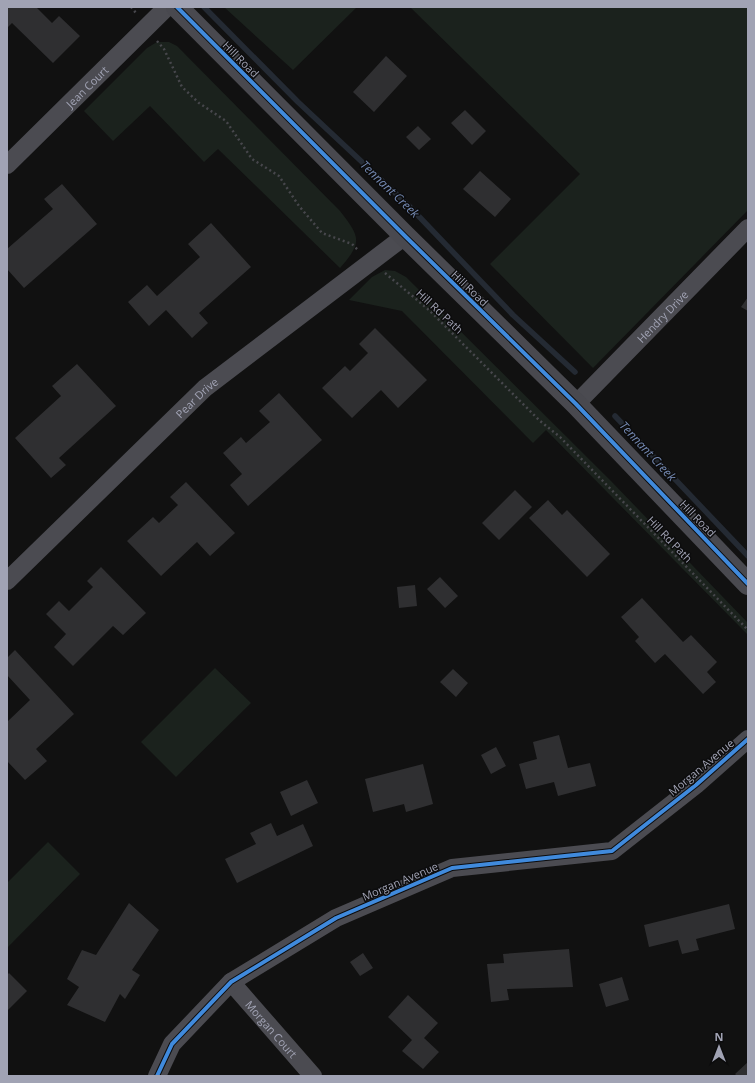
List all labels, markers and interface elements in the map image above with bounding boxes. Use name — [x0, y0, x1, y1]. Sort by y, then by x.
street label: Hill Road — [220, 38, 262, 80]
street label: Jean Court — [62, 62, 111, 111]
water label: Tennant Creek — [357, 156, 424, 222]
street label: Hill Road — [448, 267, 492, 309]
street label: Hill Rd Path — [413, 285, 467, 337]
street label: Hendry Drive — [633, 287, 691, 345]
street label: Pear Drive — [172, 373, 221, 421]
water label: Tennant Creek — [616, 417, 681, 485]
street label: Hill Road — [677, 496, 719, 540]
street label: Hill Rd Path — [644, 513, 696, 565]
street label: Morgan Avenue — [665, 735, 737, 799]
street label: Morgan Avenue — [360, 858, 440, 904]
street label: Morgan Court — [243, 997, 301, 1061]
north arrow — [699, 1027, 739, 1067]
text: N — [715, 1029, 723, 1044]

